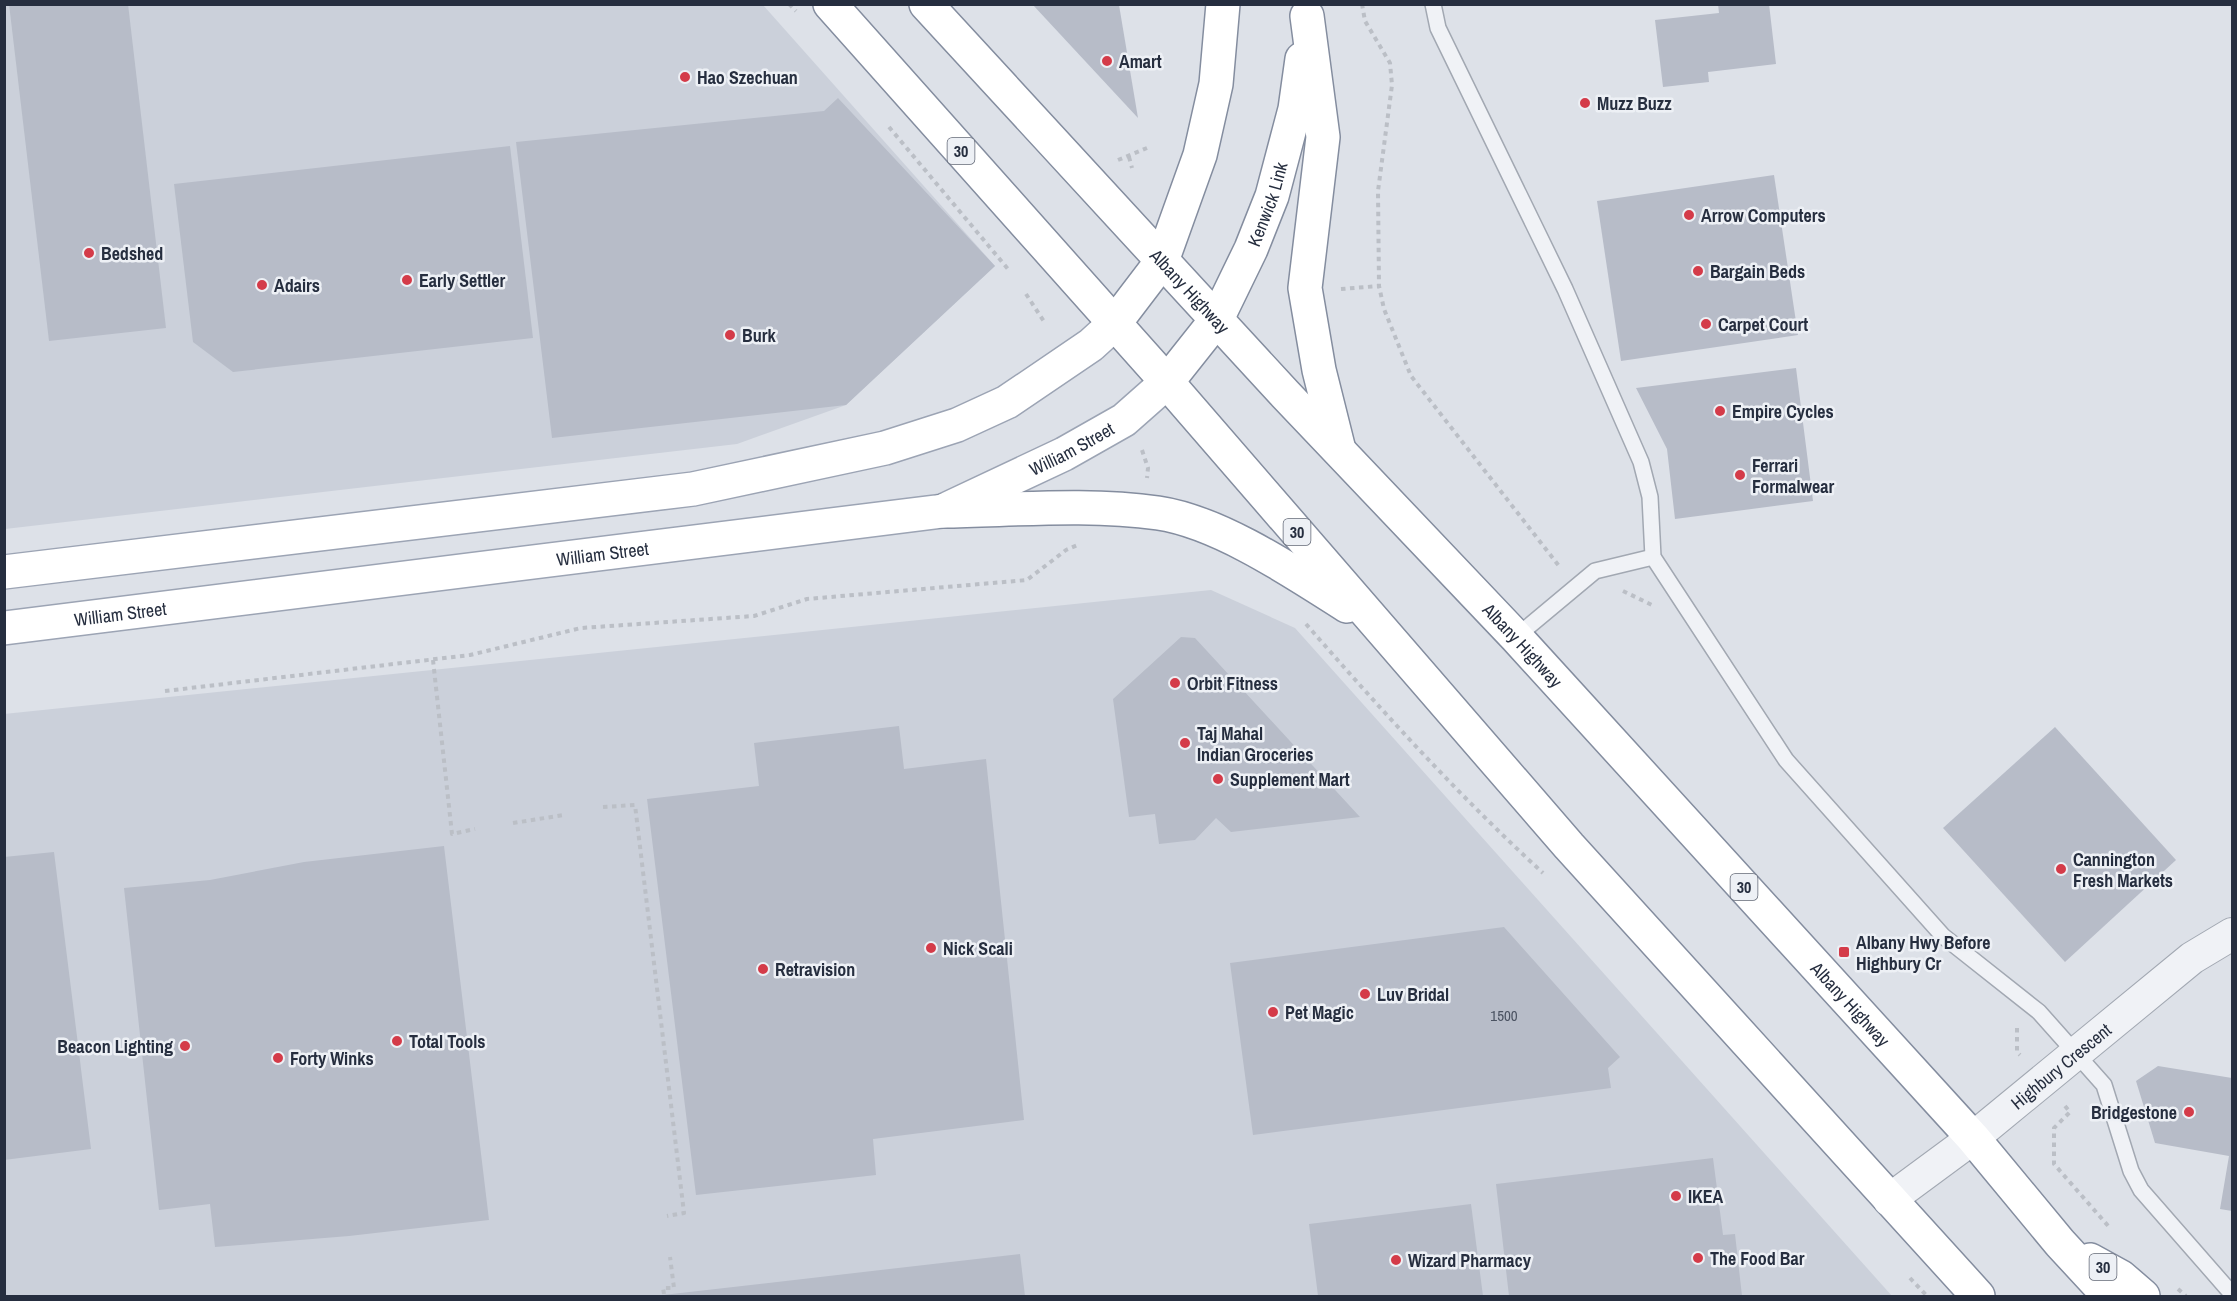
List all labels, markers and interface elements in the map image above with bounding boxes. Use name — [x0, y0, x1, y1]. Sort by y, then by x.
place label: Amart — [1119, 49, 1162, 74]
marker: Amart — [1100, 54, 1114, 68]
place label: Hao Szechuan — [697, 65, 798, 90]
marker: Hao Szechuan — [678, 70, 692, 84]
place label: Muzz Buzz — [1597, 91, 1672, 116]
marker: Muzz Buzz — [1578, 96, 1592, 110]
road number: 30 — [948, 138, 974, 164]
street label: Kenwick Link — [1241, 159, 1293, 250]
place label: Arrow Computers — [1701, 203, 1826, 228]
marker: Arrow Computers — [1682, 208, 1696, 222]
place label: Bedshed — [101, 241, 163, 266]
street label: Albany Highway — [1144, 242, 1236, 339]
marker: Bedshed — [82, 246, 96, 260]
place label: Bargain Beds — [1710, 259, 1805, 284]
marker: Bargain Beds — [1691, 264, 1705, 278]
place label: Early Settler — [419, 268, 505, 293]
place label: Adairs — [274, 273, 320, 298]
marker: Early Settler — [400, 273, 414, 287]
marker: Adairs — [255, 278, 269, 292]
place label: Carpet Court — [1718, 312, 1808, 337]
marker: Carpet Court — [1699, 317, 1713, 331]
place label: Burk — [742, 323, 776, 348]
marker: Burk — [723, 328, 737, 342]
place label: Empire Cycles — [1732, 399, 1834, 424]
marker: Empire Cycles — [1713, 404, 1727, 418]
street label: William Street — [1025, 416, 1118, 481]
place label: Ferrari Formalwear — [1752, 453, 1834, 499]
marker: Ferrari Formalwear — [1733, 468, 1747, 482]
road number: 30 — [1284, 519, 1310, 545]
street label: William Street — [555, 535, 650, 572]
street label: William Street — [73, 595, 168, 632]
street label: Albany Highway — [1477, 597, 1569, 693]
place label: Orbit Fitness — [1187, 671, 1278, 696]
marker: Orbit Fitness — [1168, 676, 1182, 690]
place label: Taj Mahal Indian Groceries — [1197, 721, 1314, 767]
marker: Taj Mahal Indian Groceries — [1178, 736, 1192, 750]
place label: Supplement Mart — [1230, 767, 1350, 792]
marker: Supplement Mart — [1211, 772, 1225, 786]
place label: Cannington Fresh Markets — [2073, 847, 2173, 893]
marker: Cannington Fresh Markets — [2054, 862, 2068, 876]
road number: 30 — [1730, 874, 1758, 900]
place label: Albany Hwy Before Highbury Cr — [1856, 930, 1991, 976]
place label: Nick Scali — [943, 936, 1013, 961]
marker: Nick Scali — [924, 941, 938, 955]
marker: Albany Hwy Before Highbury Cr — [1837, 945, 1851, 959]
street label: Albany Highway — [1805, 955, 1896, 1052]
place label: Retravision — [775, 957, 855, 982]
marker: Retravision — [756, 962, 770, 976]
place label: Luv Bridal — [1377, 982, 1449, 1007]
marker: Luv Bridal — [1358, 987, 1372, 1001]
place label: Pet Magic — [1285, 1000, 1354, 1025]
marker: Pet Magic — [1266, 1005, 1280, 1019]
house number: 1500 — [1490, 1005, 1518, 1026]
street label: Highbury Crescent — [2005, 1017, 2116, 1115]
place label: Total Tools — [409, 1029, 486, 1054]
place label: Beacon Lighting — [57, 1034, 173, 1059]
marker: Total Tools — [390, 1034, 404, 1048]
marker: Beacon Lighting — [178, 1039, 192, 1053]
place label: Forty Winks — [290, 1046, 374, 1071]
marker: Forty Winks — [271, 1051, 285, 1065]
place label: Bridgestone — [2091, 1100, 2177, 1125]
marker: Bridgestone — [2182, 1105, 2196, 1119]
place label: IKEA — [1688, 1184, 1724, 1209]
marker: IKEA — [1669, 1189, 1683, 1203]
place label: The Food Bar — [1710, 1246, 1805, 1271]
place label: Wizard Pharmacy — [1408, 1248, 1532, 1273]
marker: The Food Bar — [1691, 1251, 1705, 1265]
marker: Wizard Pharmacy — [1389, 1253, 1403, 1267]
road number: 30 — [2090, 1254, 2116, 1280]

